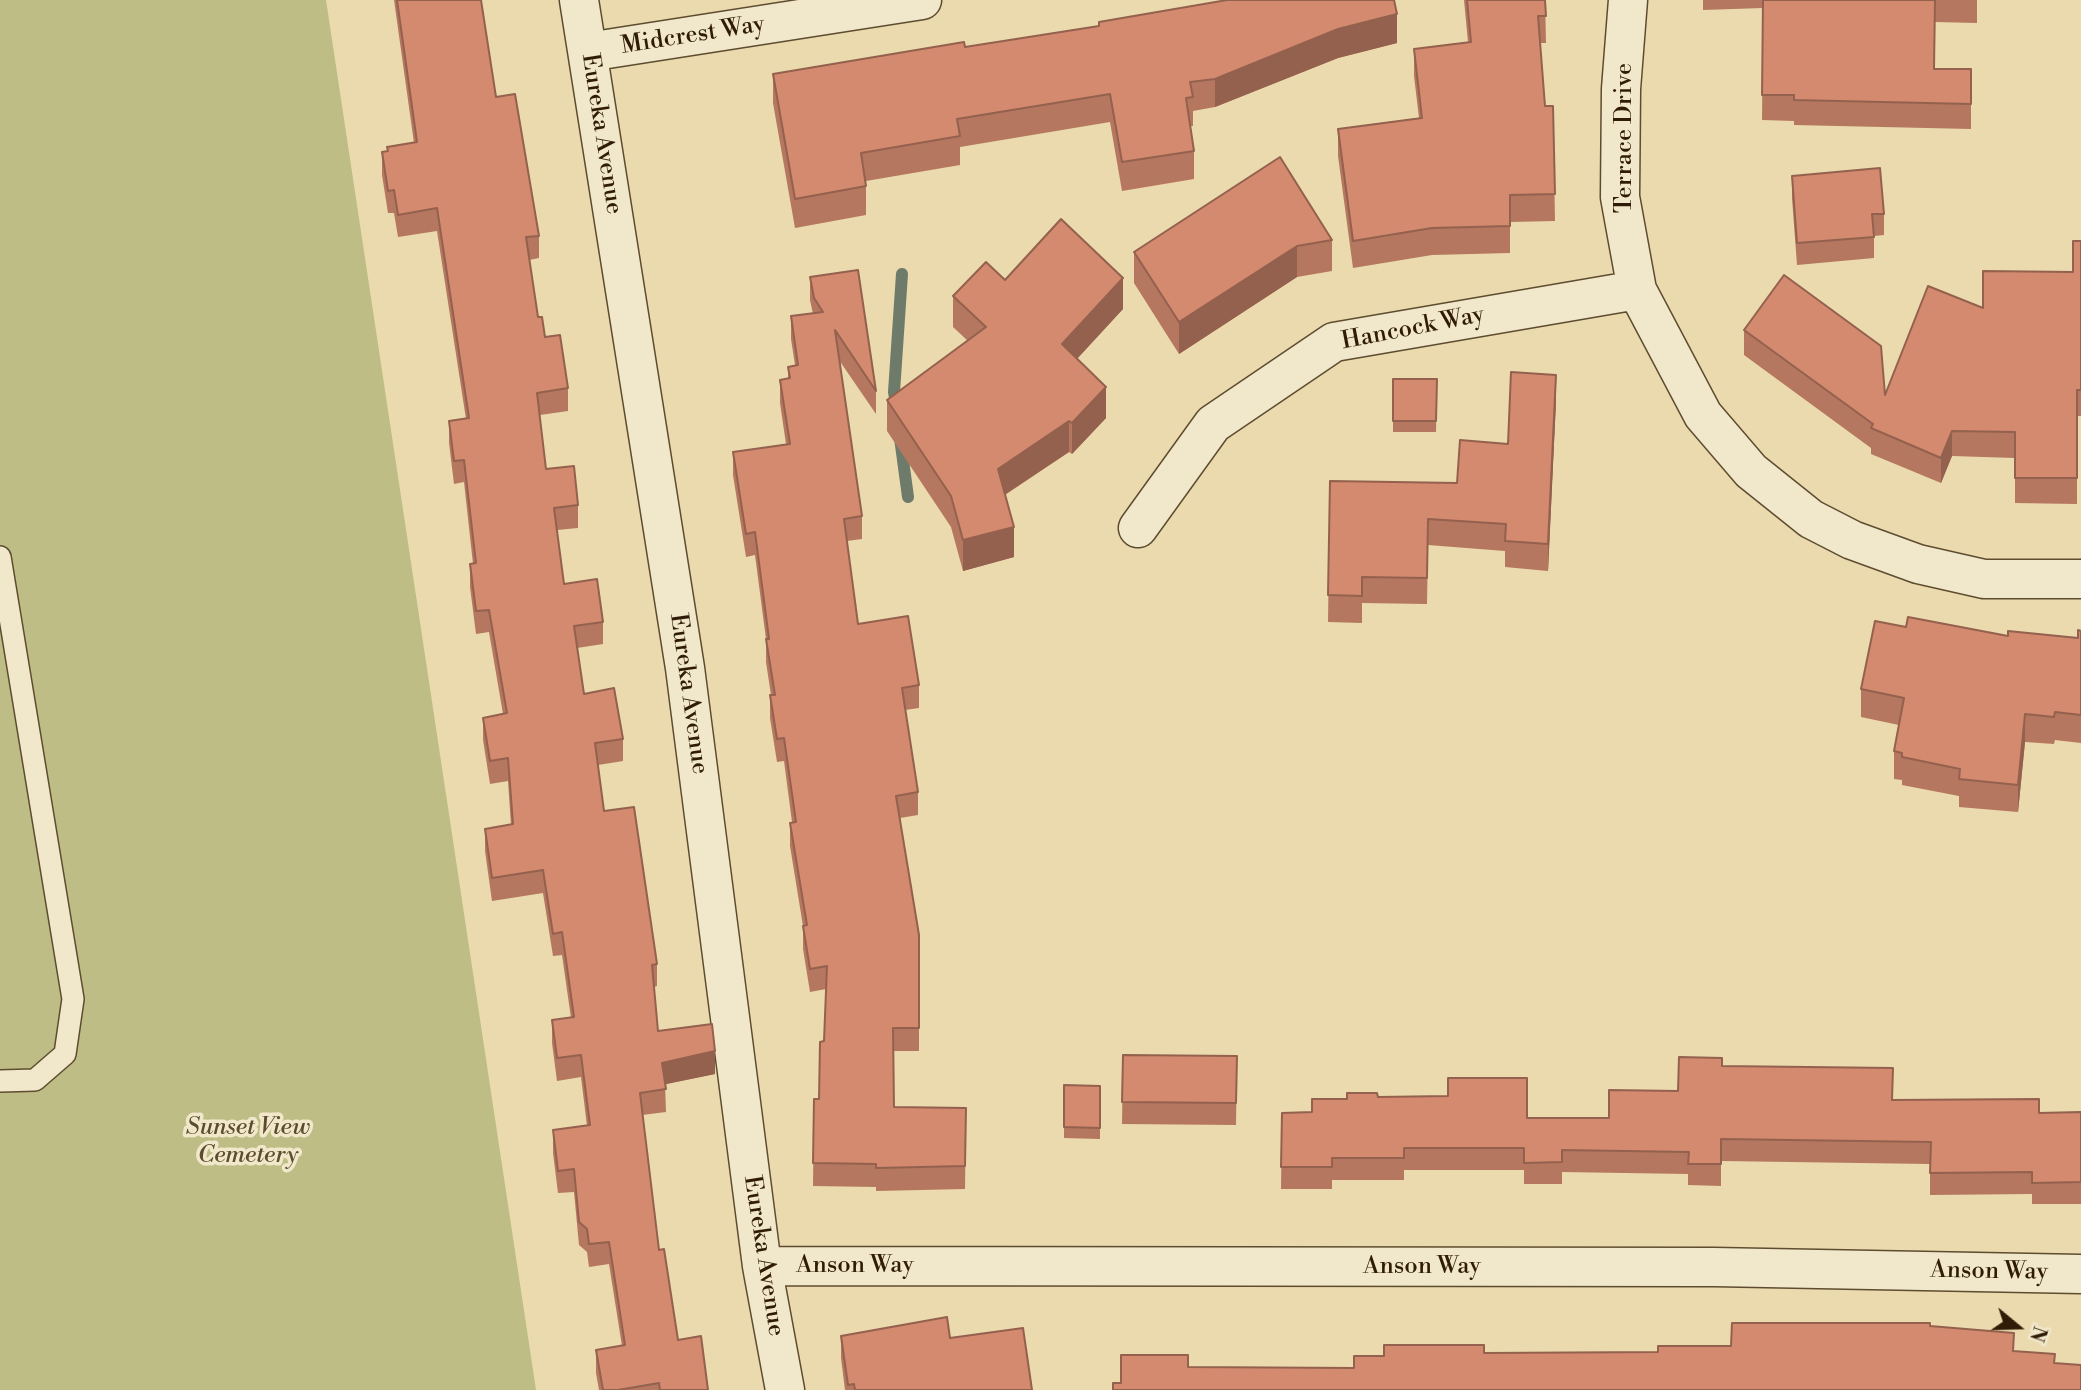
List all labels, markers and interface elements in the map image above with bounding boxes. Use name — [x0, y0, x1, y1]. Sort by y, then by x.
street label: Midcrest Way — [619, 10, 767, 62]
street label: Eureka Avenue — [574, 52, 628, 216]
street label: Terrace Drive — [1611, 63, 1639, 213]
street label: Hancock Way — [1339, 301, 1487, 357]
street label: Eureka Avenue — [662, 612, 714, 776]
park label: Sunset View Cemetery — [186, 1114, 310, 1170]
street label: Eureka Avenue — [736, 1174, 790, 1338]
street label: Anson Way — [796, 1252, 914, 1280]
street label: Anson Way — [1363, 1253, 1481, 1281]
street label: Anson Way — [1930, 1257, 2048, 1287]
north arrow — [1983, 1292, 2053, 1362]
text: N — [2024, 1323, 2052, 1345]

